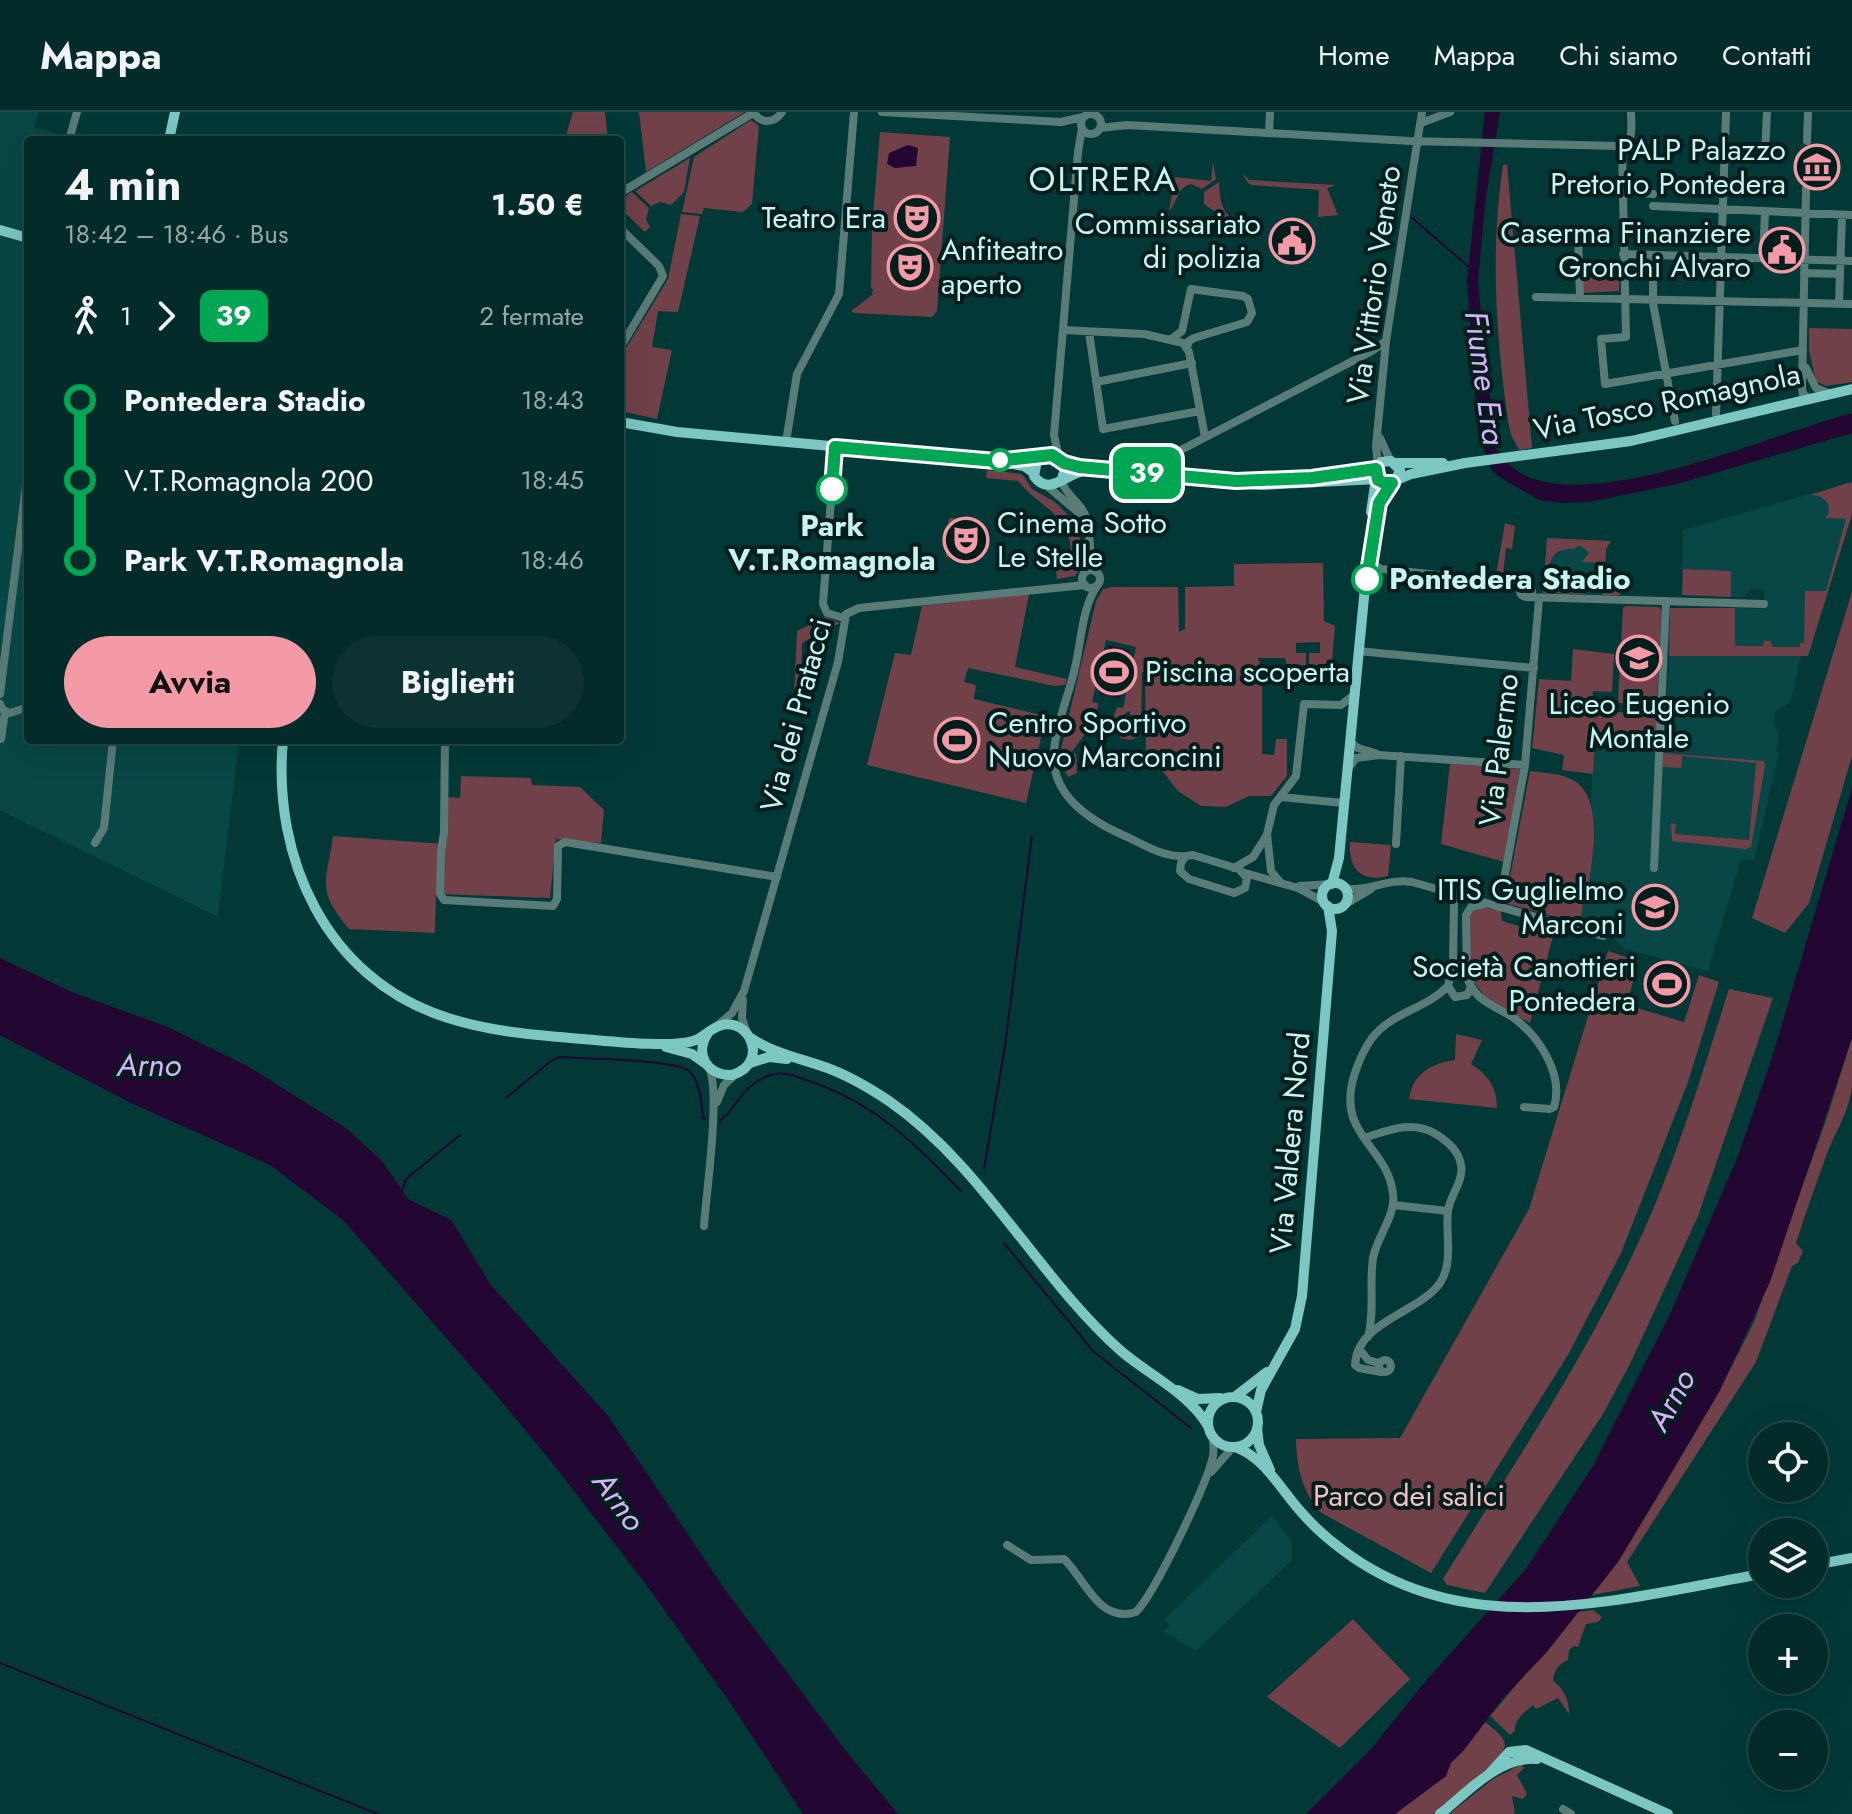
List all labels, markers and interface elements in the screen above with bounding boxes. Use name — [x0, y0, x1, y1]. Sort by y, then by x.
text: Mappa — [40, 28, 162, 83]
text: Home — [1318, 35, 1390, 76]
text: Mappa — [1434, 35, 1515, 76]
text: Chi siamo — [1559, 35, 1678, 76]
text: Contatti — [1722, 35, 1812, 76]
place label: PALP Palazzo Pretorio Pontedera — [1550, 128, 1786, 205]
museum icon: PALP Palazzo Pretorio Pontedera — [1793, 143, 1841, 191]
text: 4 min — [64, 153, 181, 217]
district label: OLTRERA — [1029, 155, 1177, 204]
street label: Via Vittorio Veneto — [1335, 163, 1412, 407]
text: 1.50 € — [491, 183, 584, 226]
theatre icon: Teatro Era — [893, 194, 941, 242]
place label: Teatro Era — [762, 196, 886, 239]
place label: Commissariato di polizia — [1075, 202, 1261, 279]
place label: Caserma Finanziere Gronchi Alvaro — [1500, 211, 1751, 288]
text: 18:42 – 18:46 · Bus — [64, 215, 288, 253]
public building icon: Commissariato di polizia — [1268, 217, 1316, 265]
public building icon: Caserma Finanziere Gronchi Alvaro — [1758, 226, 1806, 274]
place label: Anfiteatro aperto — [941, 228, 1063, 305]
theatre icon: Anfiteatro aperto — [886, 243, 934, 291]
icon: walk — [64, 294, 108, 338]
icon: forward — [144, 294, 188, 338]
text: 39 — [216, 295, 252, 336]
text: 1 — [120, 297, 132, 335]
text: 2 fermate — [479, 297, 584, 335]
water label: Fiume Era — [1453, 308, 1517, 448]
street label: Via Tosco Romagnola — [1530, 352, 1804, 451]
text: Pontedera Stadio — [124, 379, 366, 422]
text: 18:43 — [521, 381, 584, 419]
line badge: 39 — [1111, 447, 1183, 499]
unlabelled marker — [989, 449, 1011, 471]
text: 39 — [1129, 452, 1165, 493]
text: V.T.Romagnola 200 — [124, 459, 373, 502]
text: 18:45 — [520, 461, 584, 499]
marker: Park V.T.Romagnola — [817, 474, 847, 504]
place label: Cinema Sotto Le Stelle — [997, 501, 1167, 578]
place label: Park V.T.Romagnola — [727, 504, 936, 581]
theatre icon: Cinema Sotto Le Stelle — [942, 516, 990, 564]
text: Park V.T.Romagnola — [124, 539, 404, 582]
text: 18:46 — [520, 541, 584, 579]
place label: Pontedera Stadio — [1389, 557, 1631, 600]
marker: Pontedera Stadio — [1352, 564, 1382, 594]
street label: Via dei Pratacci — [749, 613, 842, 817]
school or university icon: Liceo Eugenio Montale — [1615, 634, 1663, 682]
button: Avvia — [64, 636, 316, 728]
button: Biglietti — [332, 636, 584, 728]
sports icon: Piscina scoperta — [1090, 648, 1138, 696]
place label: Piscina scoperta — [1145, 650, 1350, 693]
street label: Via Palermo — [1468, 671, 1529, 829]
place label: Liceo Eugenio Montale — [1548, 682, 1730, 759]
place label: Centro Sportivo Nuovo Marconcini — [988, 701, 1222, 778]
sports icon: Centro Sportivo Nuovo Marconcini — [933, 716, 981, 764]
place label: ITIS Guglielmo Marconi — [1437, 868, 1624, 945]
school or university icon: ITIS Guglielmo Marconi — [1631, 883, 1679, 931]
place label: Società Canottieri Pontedera — [1412, 945, 1636, 1022]
sports icon: Società Canottieri Pontedera — [1643, 960, 1691, 1008]
street label: Via Valdera Nord — [1258, 1030, 1321, 1256]
water label: Arno — [116, 1042, 181, 1088]
water label: Arno — [1635, 1361, 1707, 1440]
map controls — [1748, 1422, 1828, 1790]
button: locate — [1748, 1422, 1828, 1502]
water label: Arno — [581, 1461, 657, 1541]
park label: Parco dei salici — [1313, 1474, 1505, 1517]
button: layers — [1748, 1518, 1828, 1598]
button: + — [1748, 1614, 1828, 1694]
button: − — [1748, 1710, 1828, 1790]

